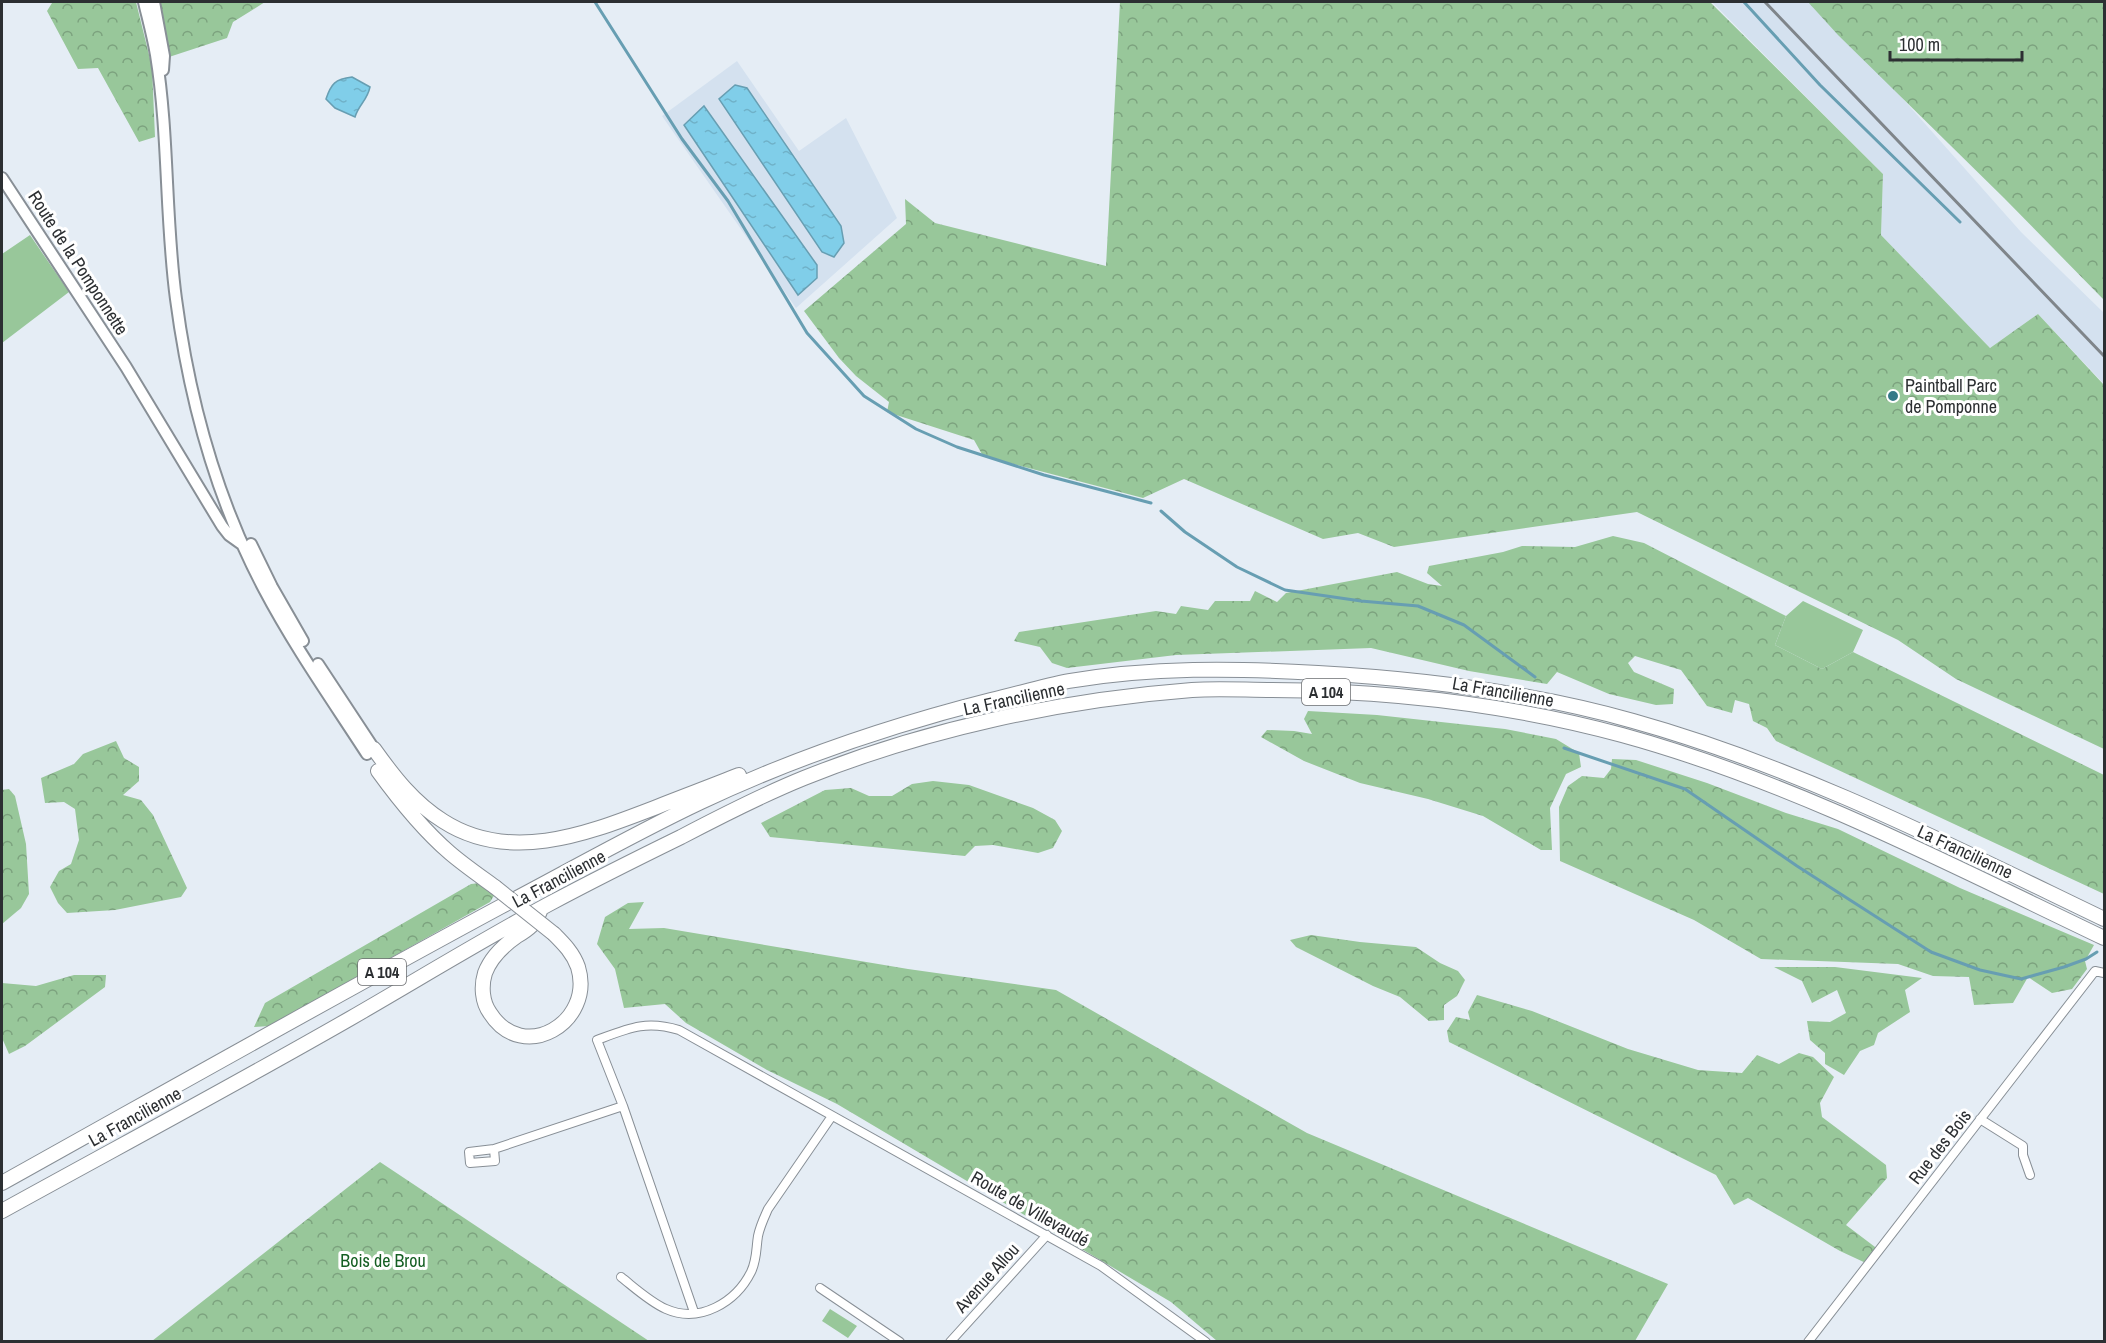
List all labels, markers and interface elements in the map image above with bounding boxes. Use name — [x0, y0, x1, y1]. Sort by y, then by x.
scale bar — [1890, 24, 2022, 62]
text: 100 m — [1899, 32, 1940, 57]
street label: Route de la Pomponnette — [22, 186, 134, 340]
place label: Paintball Parc de Pomponne — [1905, 373, 1997, 419]
marker: Paintball Parc de Pomponne — [1886, 389, 1900, 403]
street label: La Francilienne — [1450, 670, 1556, 713]
street label: La Francilienne — [961, 676, 1067, 721]
road number: A 104 — [1302, 679, 1350, 705]
street label: La Francilienne — [1913, 819, 2017, 885]
street label: La Francilienne — [508, 843, 610, 914]
road number: A 104 — [358, 959, 406, 985]
street label: La Francilienne — [84, 1081, 186, 1152]
street label: Rue des Bois — [1902, 1104, 1977, 1189]
street label: Route de Villevaudé — [967, 1165, 1094, 1253]
street label: Avenue Allou — [948, 1237, 1025, 1319]
park label: Bois de Brou — [340, 1248, 426, 1273]

